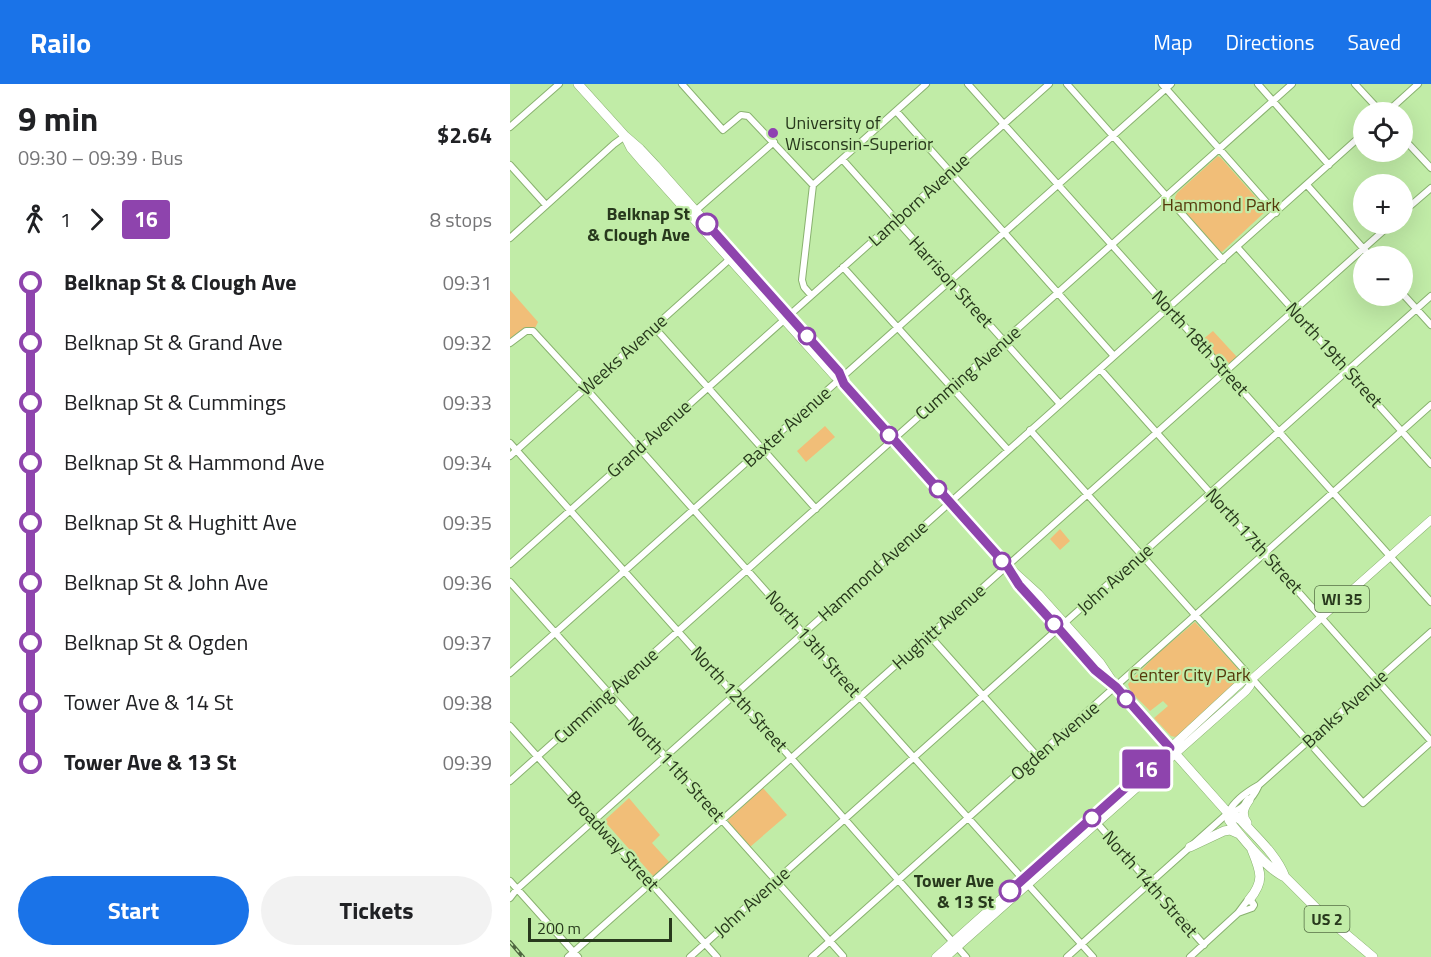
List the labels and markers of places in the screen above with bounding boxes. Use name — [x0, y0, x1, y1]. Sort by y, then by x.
place label: University of Wisconsin-Superior — [785, 109, 933, 157]
marker: University of Wisconsin-Superior — [766, 126, 780, 140]
place label: Belknap St & Clough Ave — [587, 200, 690, 248]
marker: Belknap St & Clough Ave — [696, 213, 718, 235]
unlabelled marker — [798, 327, 816, 345]
unlabelled marker — [880, 426, 898, 444]
unlabelled marker — [929, 480, 947, 498]
unlabelled marker — [993, 552, 1011, 570]
unlabelled marker — [1045, 615, 1063, 633]
unlabelled marker — [1117, 690, 1135, 708]
unlabelled marker — [1083, 809, 1101, 827]
place label: Tower Ave & 13 St — [914, 867, 994, 915]
marker: Tower Ave & 13 St — [999, 880, 1021, 902]

